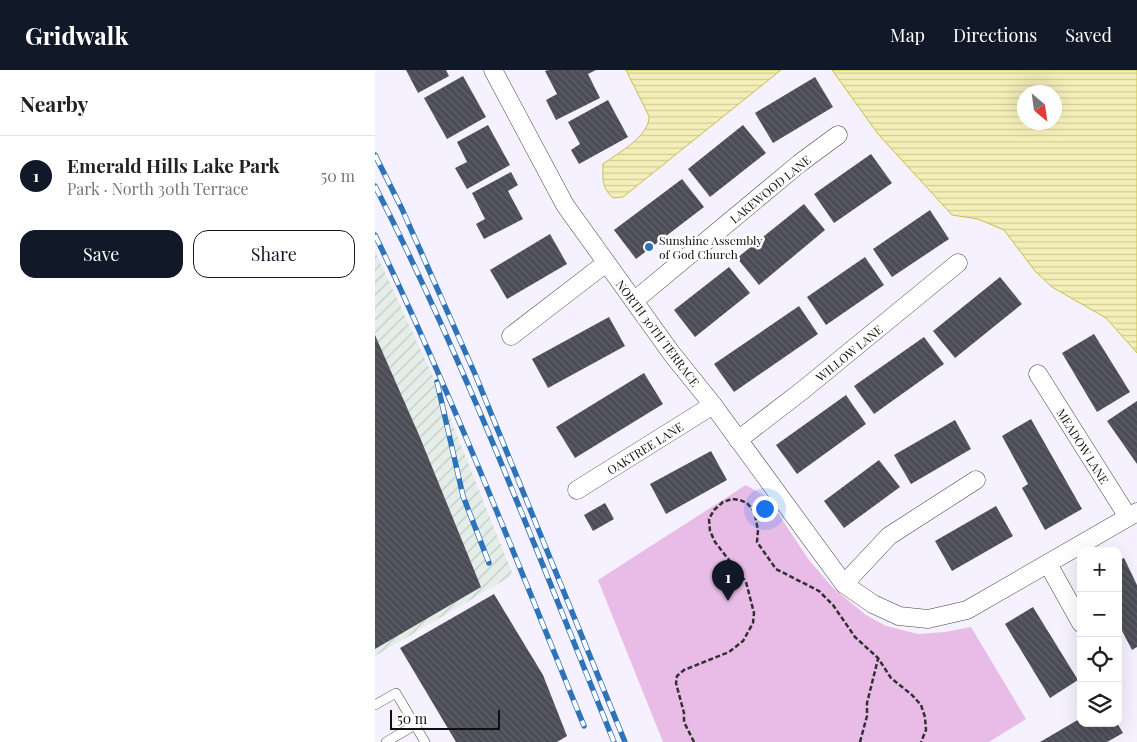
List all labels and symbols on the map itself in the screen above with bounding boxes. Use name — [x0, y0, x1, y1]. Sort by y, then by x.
north arrow — [1017, 85, 1062, 130]
street label: LAKEWOOD LANE — [726, 151, 814, 227]
place label: Sunshine Assembly of God Church — [659, 232, 763, 262]
marker: Sunshine Assembly of God Church — [643, 241, 655, 253]
street label: NORTH 30TH TERRACE — [613, 276, 703, 390]
street label: WILLOW LANE — [812, 321, 886, 385]
street label: MEADOW LANE — [1053, 405, 1113, 487]
street label: OAKTREE LANE — [604, 418, 686, 478]
your location — [752, 496, 778, 522]
pin: 1 — [712, 560, 744, 601]
scale bar — [390, 707, 500, 730]

